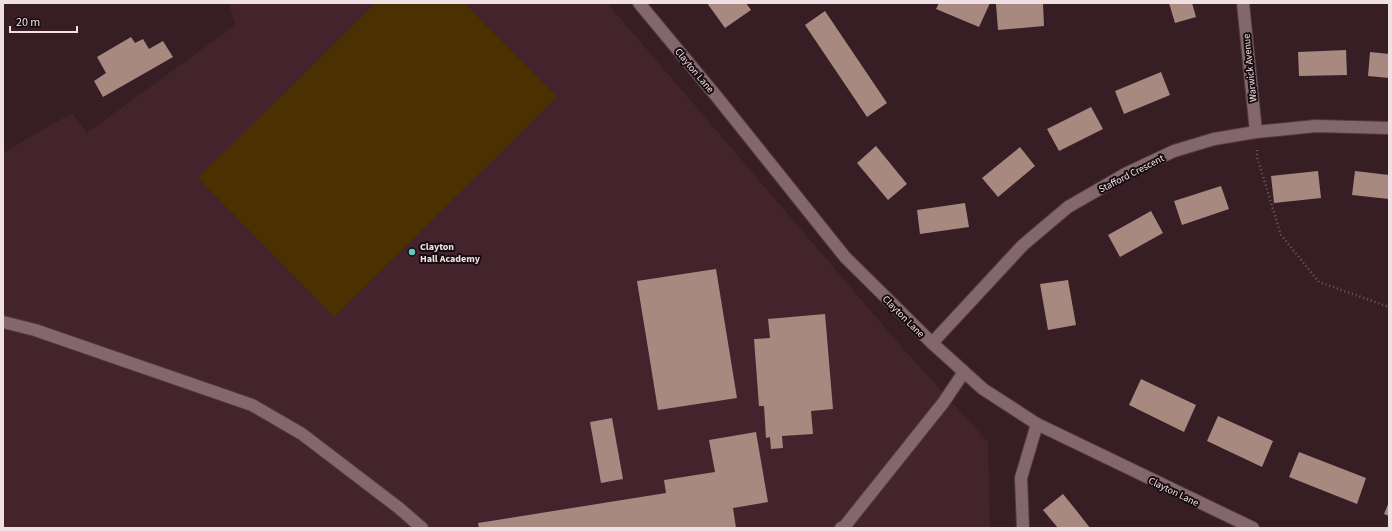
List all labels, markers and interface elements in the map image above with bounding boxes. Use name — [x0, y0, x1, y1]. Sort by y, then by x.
scale bar — [10, 8, 77, 34]
text: 20 m — [16, 14, 40, 31]
street label: Warwick Avenue — [1239, 33, 1261, 103]
street label: Clayton Lane — [671, 45, 717, 96]
street label: Stafford Crescent — [1096, 151, 1167, 196]
place label: Clayton Hall Academy — [420, 240, 481, 266]
marker: Clayton Hall Academy — [407, 247, 417, 257]
street label: Clayton Lane — [879, 293, 928, 341]
street label: Clayton Lane — [1146, 474, 1201, 510]

